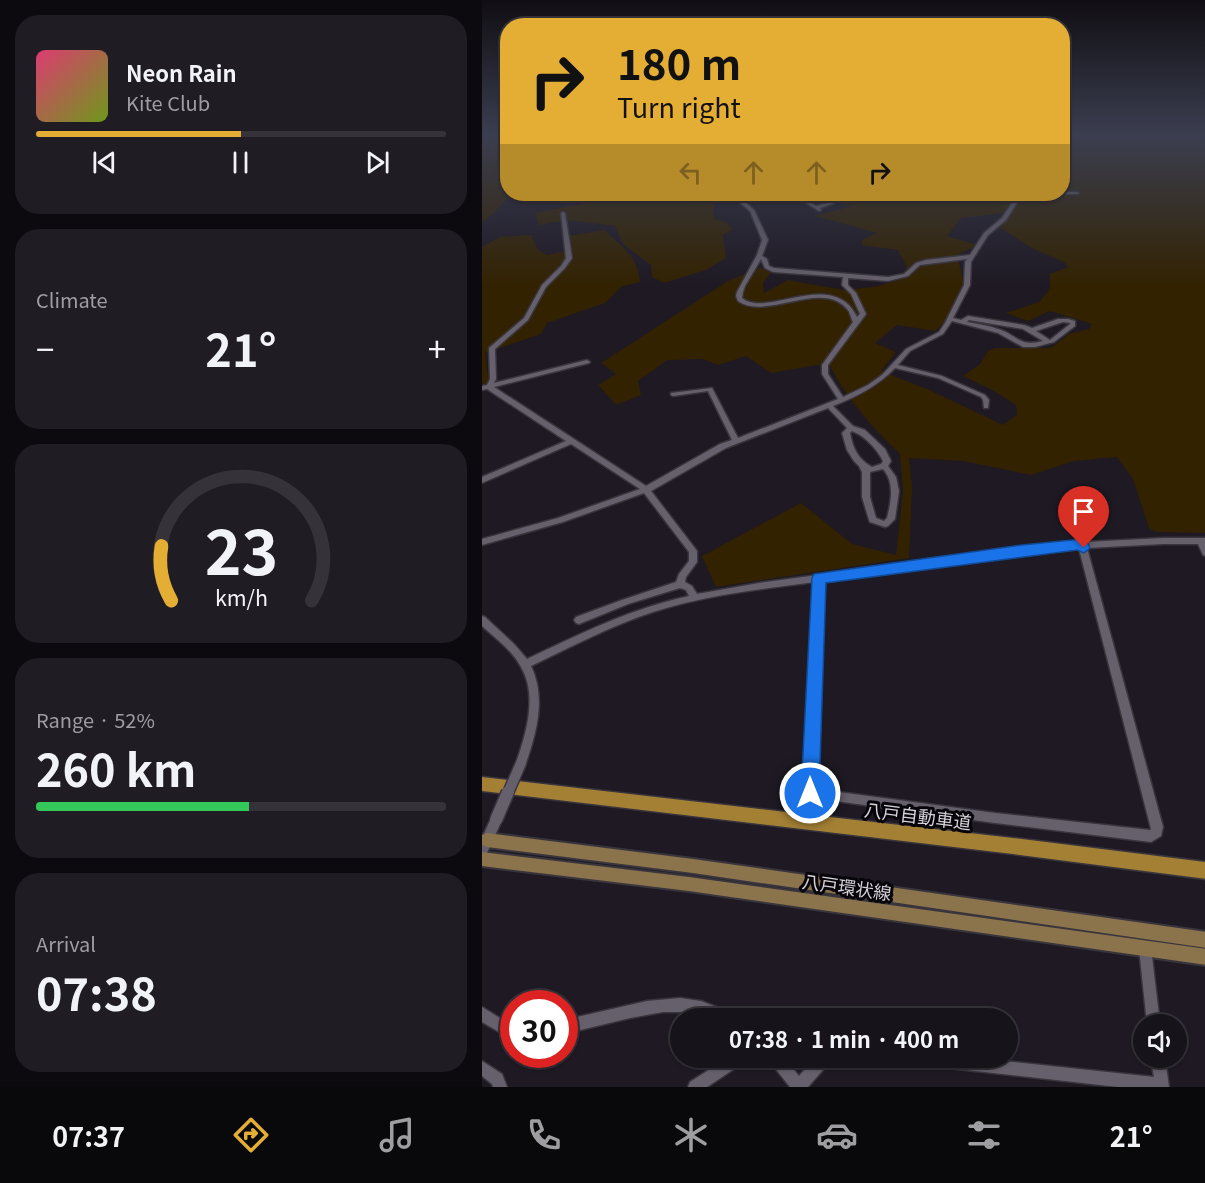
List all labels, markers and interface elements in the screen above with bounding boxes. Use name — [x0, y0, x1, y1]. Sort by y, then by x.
text: 180 m — [617, 31, 741, 92]
icon: right — [518, 42, 596, 120]
text: Neon Rain — [126, 56, 237, 88]
text: Turn right — [617, 87, 741, 126]
text: Kite Club — [126, 88, 210, 117]
icon: previous — [88, 146, 121, 179]
icon: pause — [224, 146, 257, 179]
icon: next — [361, 146, 394, 179]
icon: left — [674, 156, 707, 189]
icon: ahead — [737, 156, 770, 189]
icon: ahead — [800, 156, 833, 189]
icon: right — [863, 156, 896, 189]
text: Climate — [36, 285, 108, 314]
text: 21° — [205, 315, 277, 380]
text: − — [36, 324, 54, 372]
text: + — [428, 324, 446, 372]
pin — [1058, 486, 1109, 548]
icon: arrive — [1067, 495, 1100, 528]
text: 23 — [204, 503, 278, 593]
text: km/h — [214, 581, 268, 612]
text: Range · 52% — [36, 705, 155, 734]
text: 260 km — [36, 735, 196, 800]
position arrow — [778, 761, 842, 825]
street label: 八戸自動車道 — [863, 796, 973, 834]
street label: 八戸環状線 — [801, 867, 893, 905]
text: Arrival — [36, 929, 96, 958]
text: 07:38 — [36, 959, 157, 1024]
speed limit sign: 30 — [500, 990, 578, 1068]
map controls — [1133, 1014, 1187, 1068]
button: sound — [1133, 1014, 1187, 1068]
text: 07:38 · 1 min · 400 m — [729, 1022, 959, 1054]
icon: directions — [230, 1114, 272, 1156]
icon: music — [376, 1114, 418, 1156]
icon: phone — [523, 1114, 565, 1156]
icon: climate — [670, 1114, 712, 1156]
icon: car — [816, 1114, 858, 1156]
icon: filters — [963, 1114, 1005, 1156]
text: 07:37 — [52, 1116, 125, 1155]
text: 21° — [1110, 1116, 1153, 1155]

